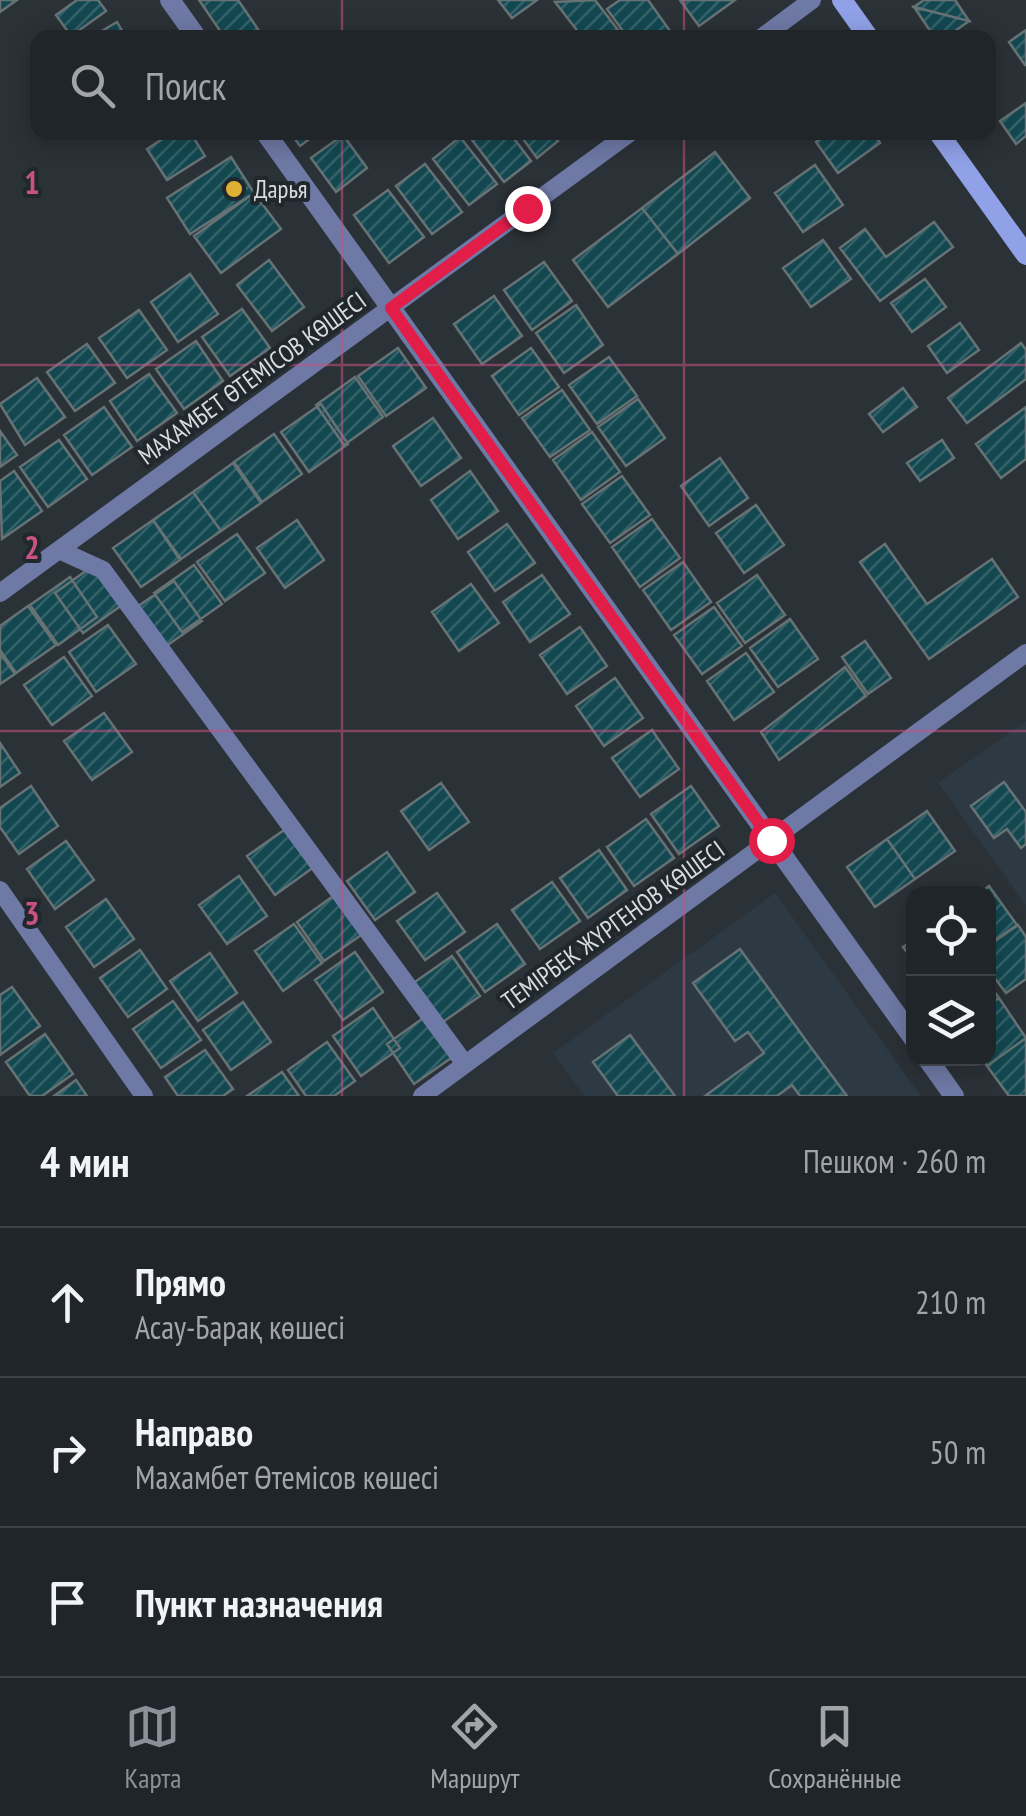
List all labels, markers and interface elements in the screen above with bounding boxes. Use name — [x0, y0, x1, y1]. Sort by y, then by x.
search box — [30, 30, 996, 140]
icon: search — [65, 58, 120, 113]
text: Поиск — [145, 61, 226, 110]
text: 1 — [24, 161, 40, 203]
place label: Дарья — [254, 173, 308, 205]
marker: Дарья — [223, 178, 245, 200]
route end — [505, 186, 551, 232]
street label: МАХАМБЕТ ӨТЕМІСОВ КӨШЕСІ — [132, 284, 372, 472]
text: 2 — [24, 526, 40, 568]
route start — [749, 818, 795, 864]
street label: ТЕМІРБЕК ЖҮРГЕНОВ КӨШЕСІ — [495, 833, 731, 1017]
map controls — [906, 886, 996, 1066]
button: locate — [906, 886, 996, 976]
text: 3 — [24, 892, 40, 934]
button: layers — [906, 976, 996, 1066]
text: 4 мин — [40, 1134, 130, 1189]
text: Пешком · 260 m — [803, 1140, 986, 1182]
text: Прямо — [135, 1257, 226, 1306]
icon: ahead — [40, 1275, 95, 1330]
text: 210 m — [915, 1281, 986, 1323]
text: Асау-Барақ көшесі — [135, 1306, 345, 1348]
text: Направо — [135, 1407, 253, 1456]
icon: right — [40, 1425, 95, 1480]
text: 50 m — [930, 1431, 986, 1473]
text: Махамбет Өтемісов көшесі — [135, 1456, 439, 1498]
icon: arrive — [40, 1575, 95, 1630]
text: Пункт назначения — [135, 1578, 383, 1627]
tab: Карта — [124, 1699, 181, 1796]
tab: Маршрут — [430, 1699, 520, 1796]
tab: Сохранённые — [768, 1699, 902, 1796]

